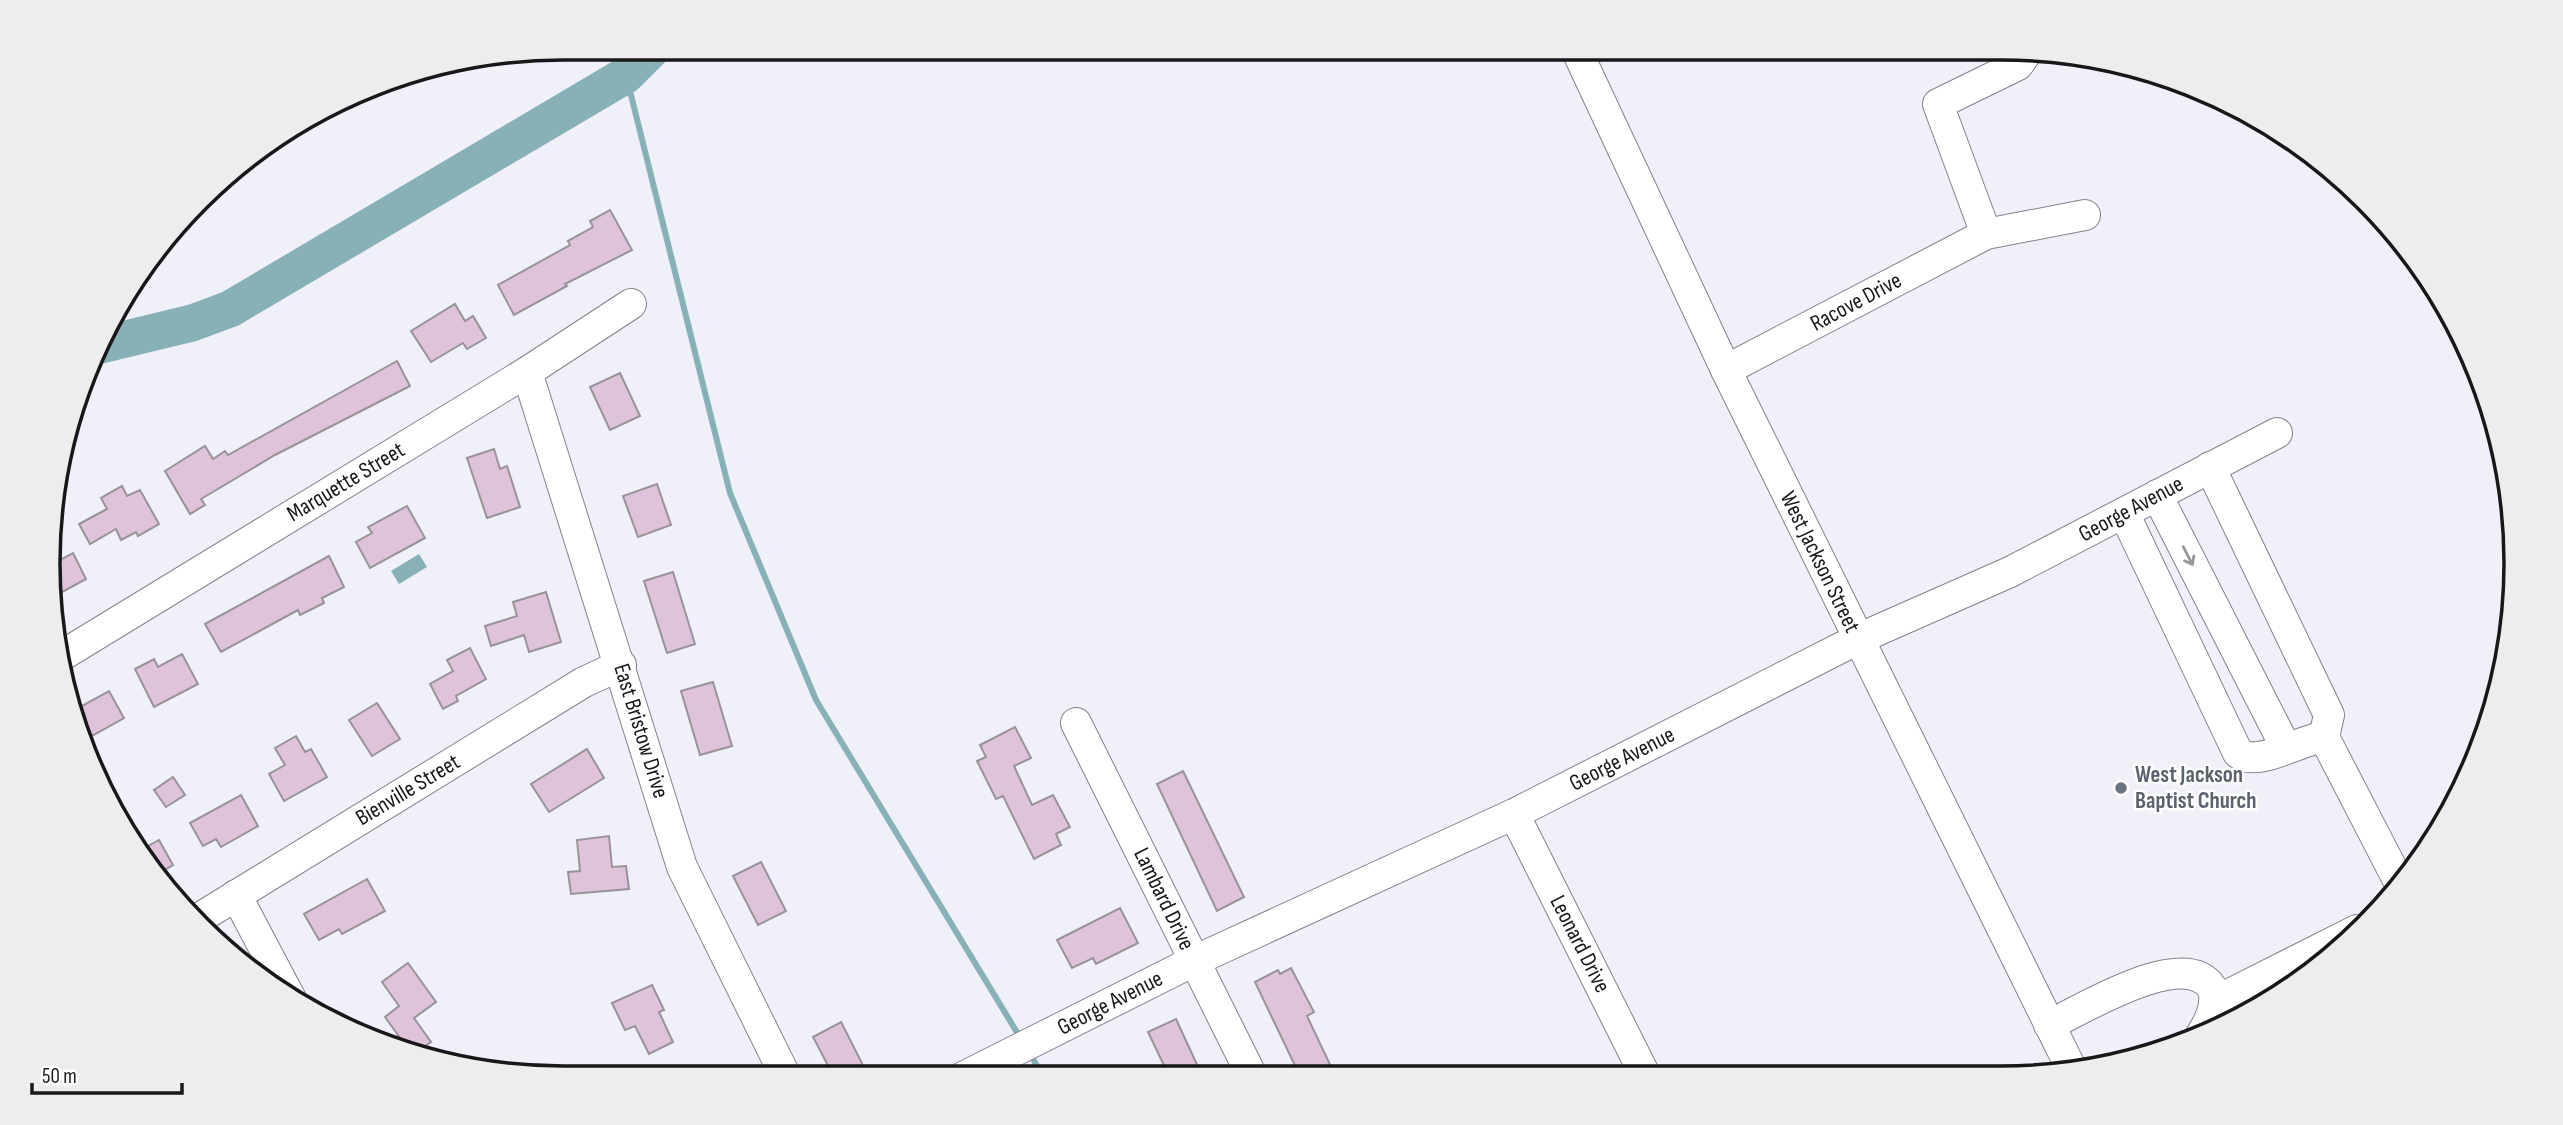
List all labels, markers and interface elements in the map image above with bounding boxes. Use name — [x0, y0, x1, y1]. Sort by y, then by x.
street label: Racove Drive — [1806, 266, 1906, 338]
street label: Marquette Street — [282, 436, 410, 528]
street label: George Avenue — [2074, 470, 2188, 548]
street label: West Jackson Street — [1774, 487, 1866, 637]
one-way arrow — [2181, 545, 2195, 566]
street label: East Bristow Drive — [607, 660, 675, 802]
street label: George Avenue — [1565, 721, 1679, 797]
street label: Bienville Street — [351, 748, 465, 832]
place label: West Jackson Baptist Church — [2135, 761, 2257, 815]
marker: West Jackson Baptist Church — [2113, 780, 2129, 796]
street label: Lambard Drive — [1127, 843, 1201, 955]
street label: Leonard Drive — [1544, 891, 1616, 997]
street label: George Avenue — [1053, 965, 1167, 1041]
scale bar — [32, 1052, 182, 1096]
text: 50 m — [42, 1064, 77, 1089]

